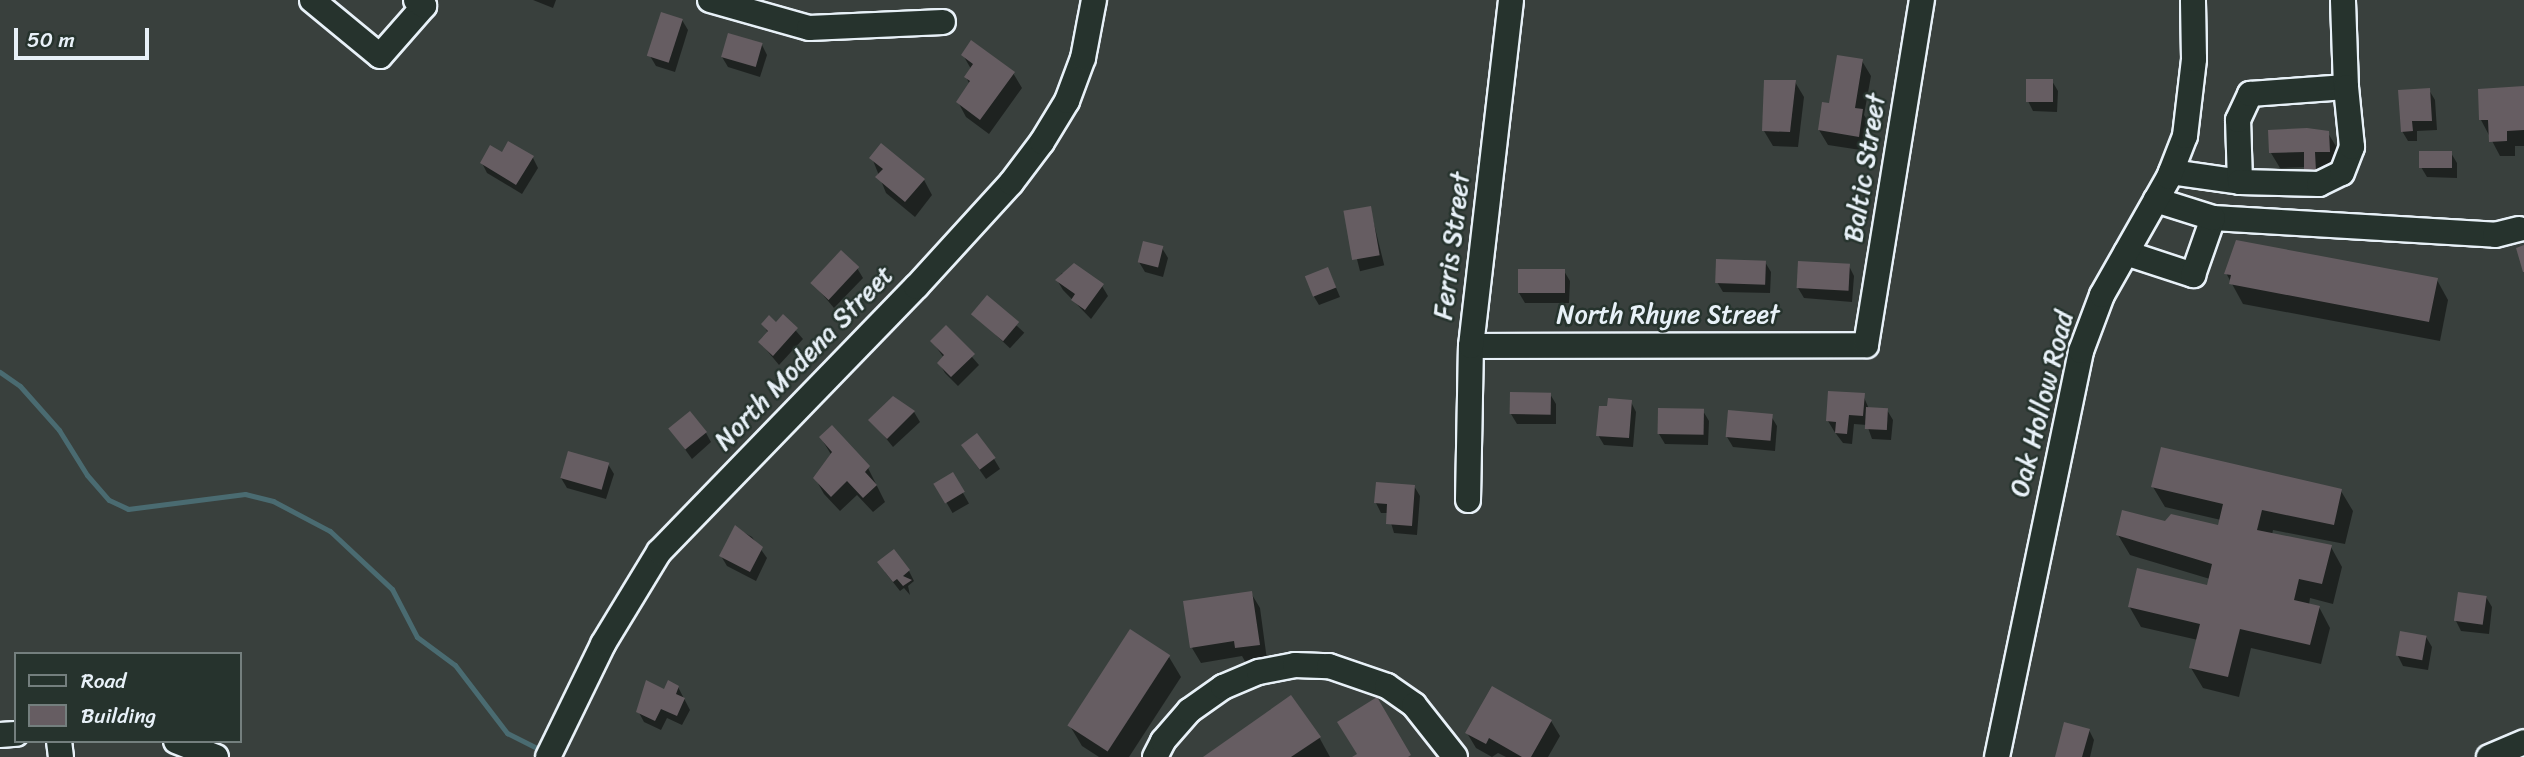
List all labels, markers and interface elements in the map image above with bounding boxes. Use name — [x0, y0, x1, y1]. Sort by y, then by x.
scale bar — [18, 14, 152, 58]
text: 50 m — [27, 21, 75, 59]
street label: Baltic Street — [1838, 91, 1892, 245]
street label: Ferris Street — [1427, 170, 1477, 322]
street label: North Modena Street — [708, 259, 900, 457]
street label: North Rhyne Street — [1555, 299, 1781, 331]
street label: Oak Hollow Road — [2004, 308, 2080, 500]
legend — [14, 652, 242, 743]
text: Road — [81, 662, 126, 700]
text: Building — [81, 697, 156, 735]

